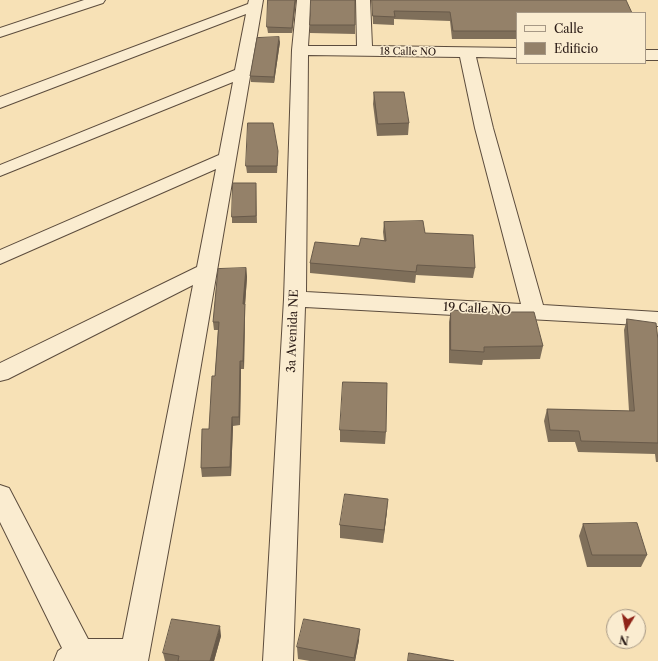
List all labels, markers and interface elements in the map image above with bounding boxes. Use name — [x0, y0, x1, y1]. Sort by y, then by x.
legend — [516, 12, 646, 64]
text: Calle — [554, 21, 583, 36]
text: Edificio — [554, 41, 598, 56]
street label: 18 Calle NO — [380, 46, 436, 58]
street label: 3a Avenida NE — [284, 289, 302, 373]
street label: 19 Calle NO — [443, 300, 511, 318]
north arrow — [606, 609, 646, 649]
text: N — [618, 632, 630, 648]

